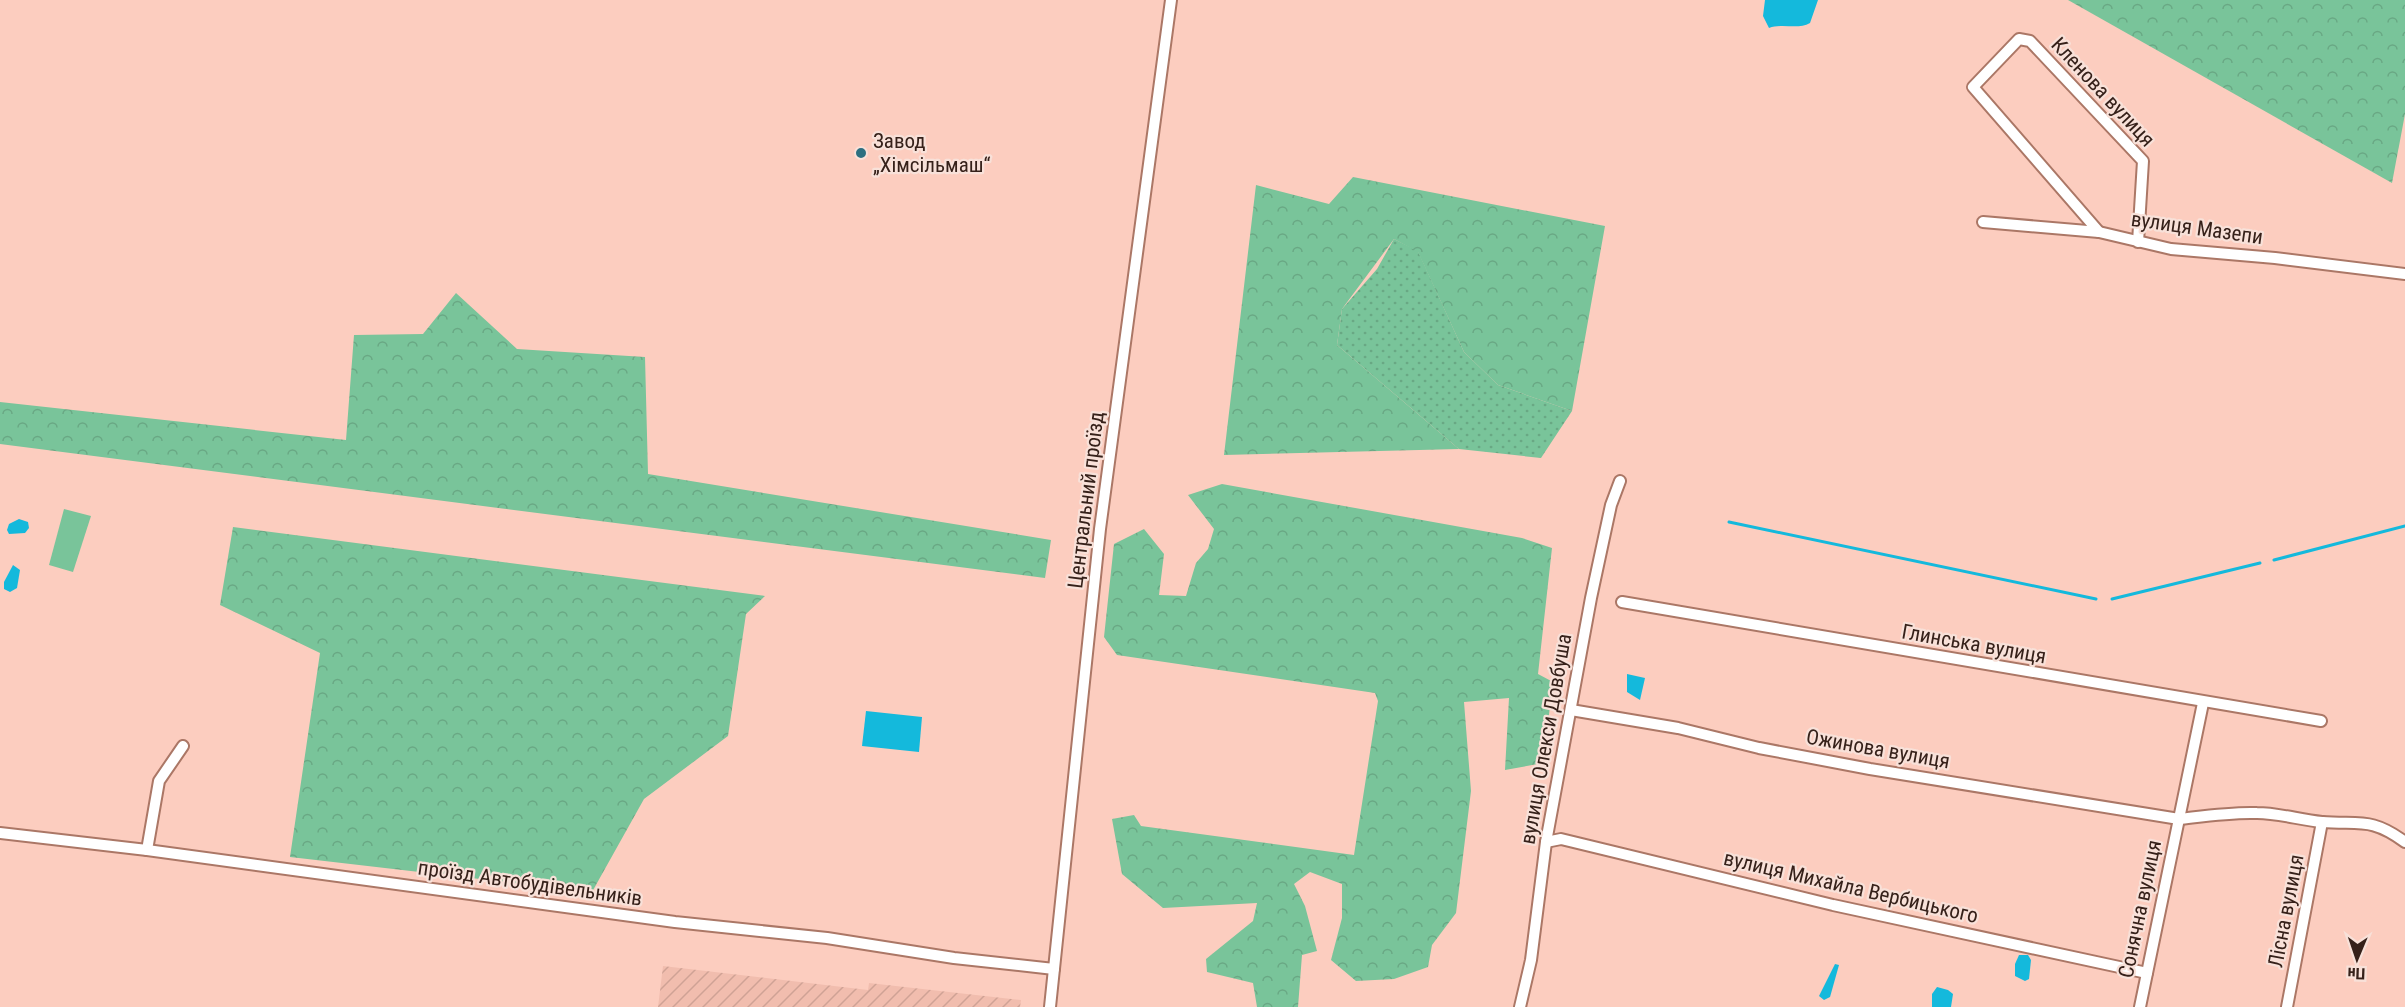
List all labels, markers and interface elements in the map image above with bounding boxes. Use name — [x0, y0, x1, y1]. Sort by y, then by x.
street label: Кленова вулиця — [2046, 32, 2160, 152]
place label: Завод „Хімсільмаш“ — [873, 129, 991, 177]
marker: Завод „Хімсільмаш“ — [854, 146, 868, 160]
street label: вулиця Мазепи — [2130, 207, 2264, 249]
street label: Центральний проїзд — [1063, 410, 1109, 590]
street label: Глинська вулиця — [1900, 620, 2048, 668]
street label: вулиця Олекси Довбуша — [1516, 632, 1576, 846]
street label: Ожинова вулиця — [1804, 725, 1952, 773]
street label: Сонячна вулиця — [2114, 838, 2166, 980]
street label: вулиця Михайла Вербицького — [1721, 846, 1981, 928]
street label: Лісна вулиця — [2263, 853, 2309, 969]
street label: проїзд Автобудівельників — [416, 855, 644, 911]
north arrow — [2327, 929, 2387, 989]
text: Пн — [2347, 964, 2366, 983]

